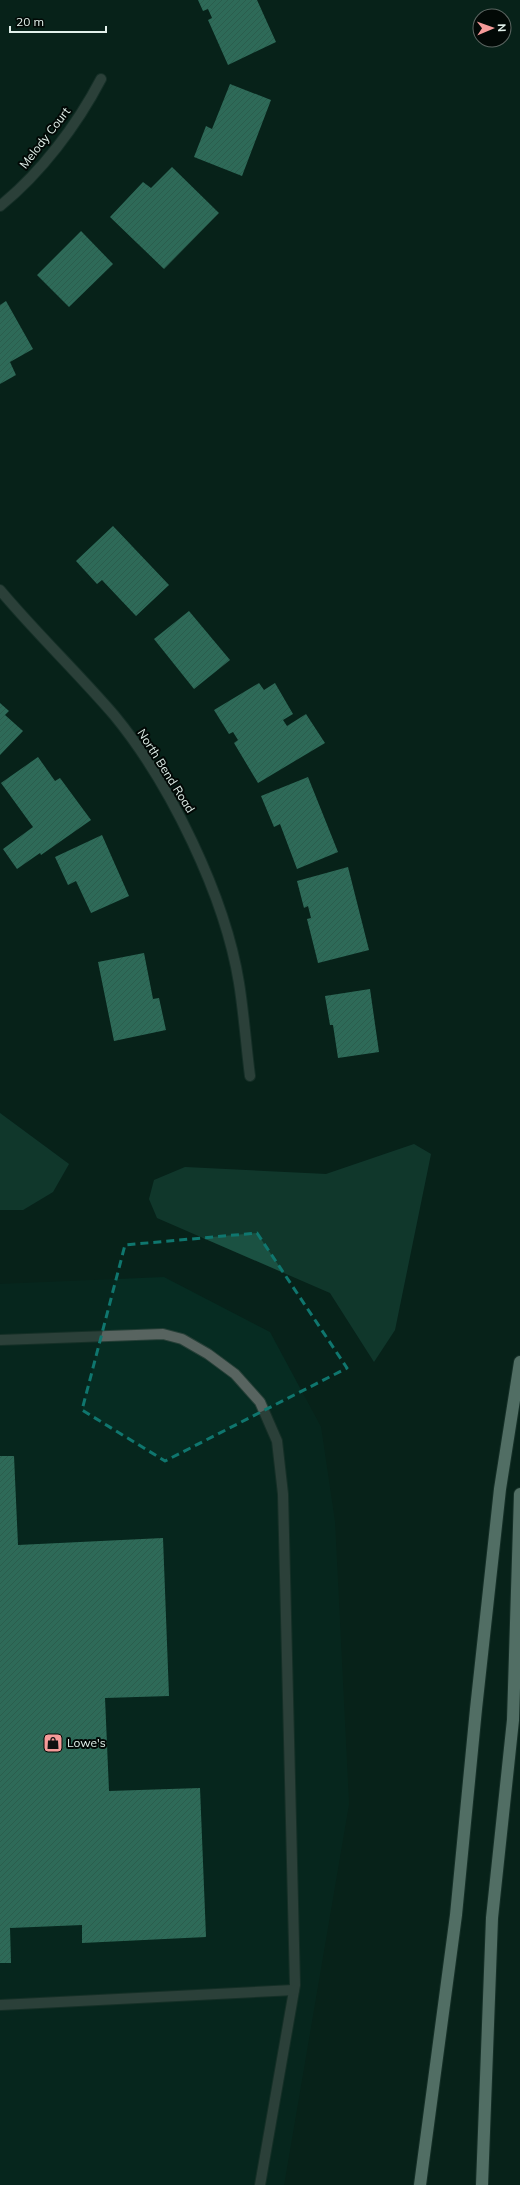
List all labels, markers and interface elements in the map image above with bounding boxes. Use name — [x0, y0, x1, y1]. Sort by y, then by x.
scale bar — [10, 8, 106, 34]
north arrow — [472, 8, 512, 48]
text: 20 m — [16, 14, 44, 29]
text: N — [495, 23, 509, 32]
street label: Melody Court — [16, 104, 73, 171]
street label: North Bend Road — [135, 726, 198, 816]
shop icon: Lowe's — [42, 1732, 64, 1754]
place label: Lowe's — [67, 1735, 106, 1750]

